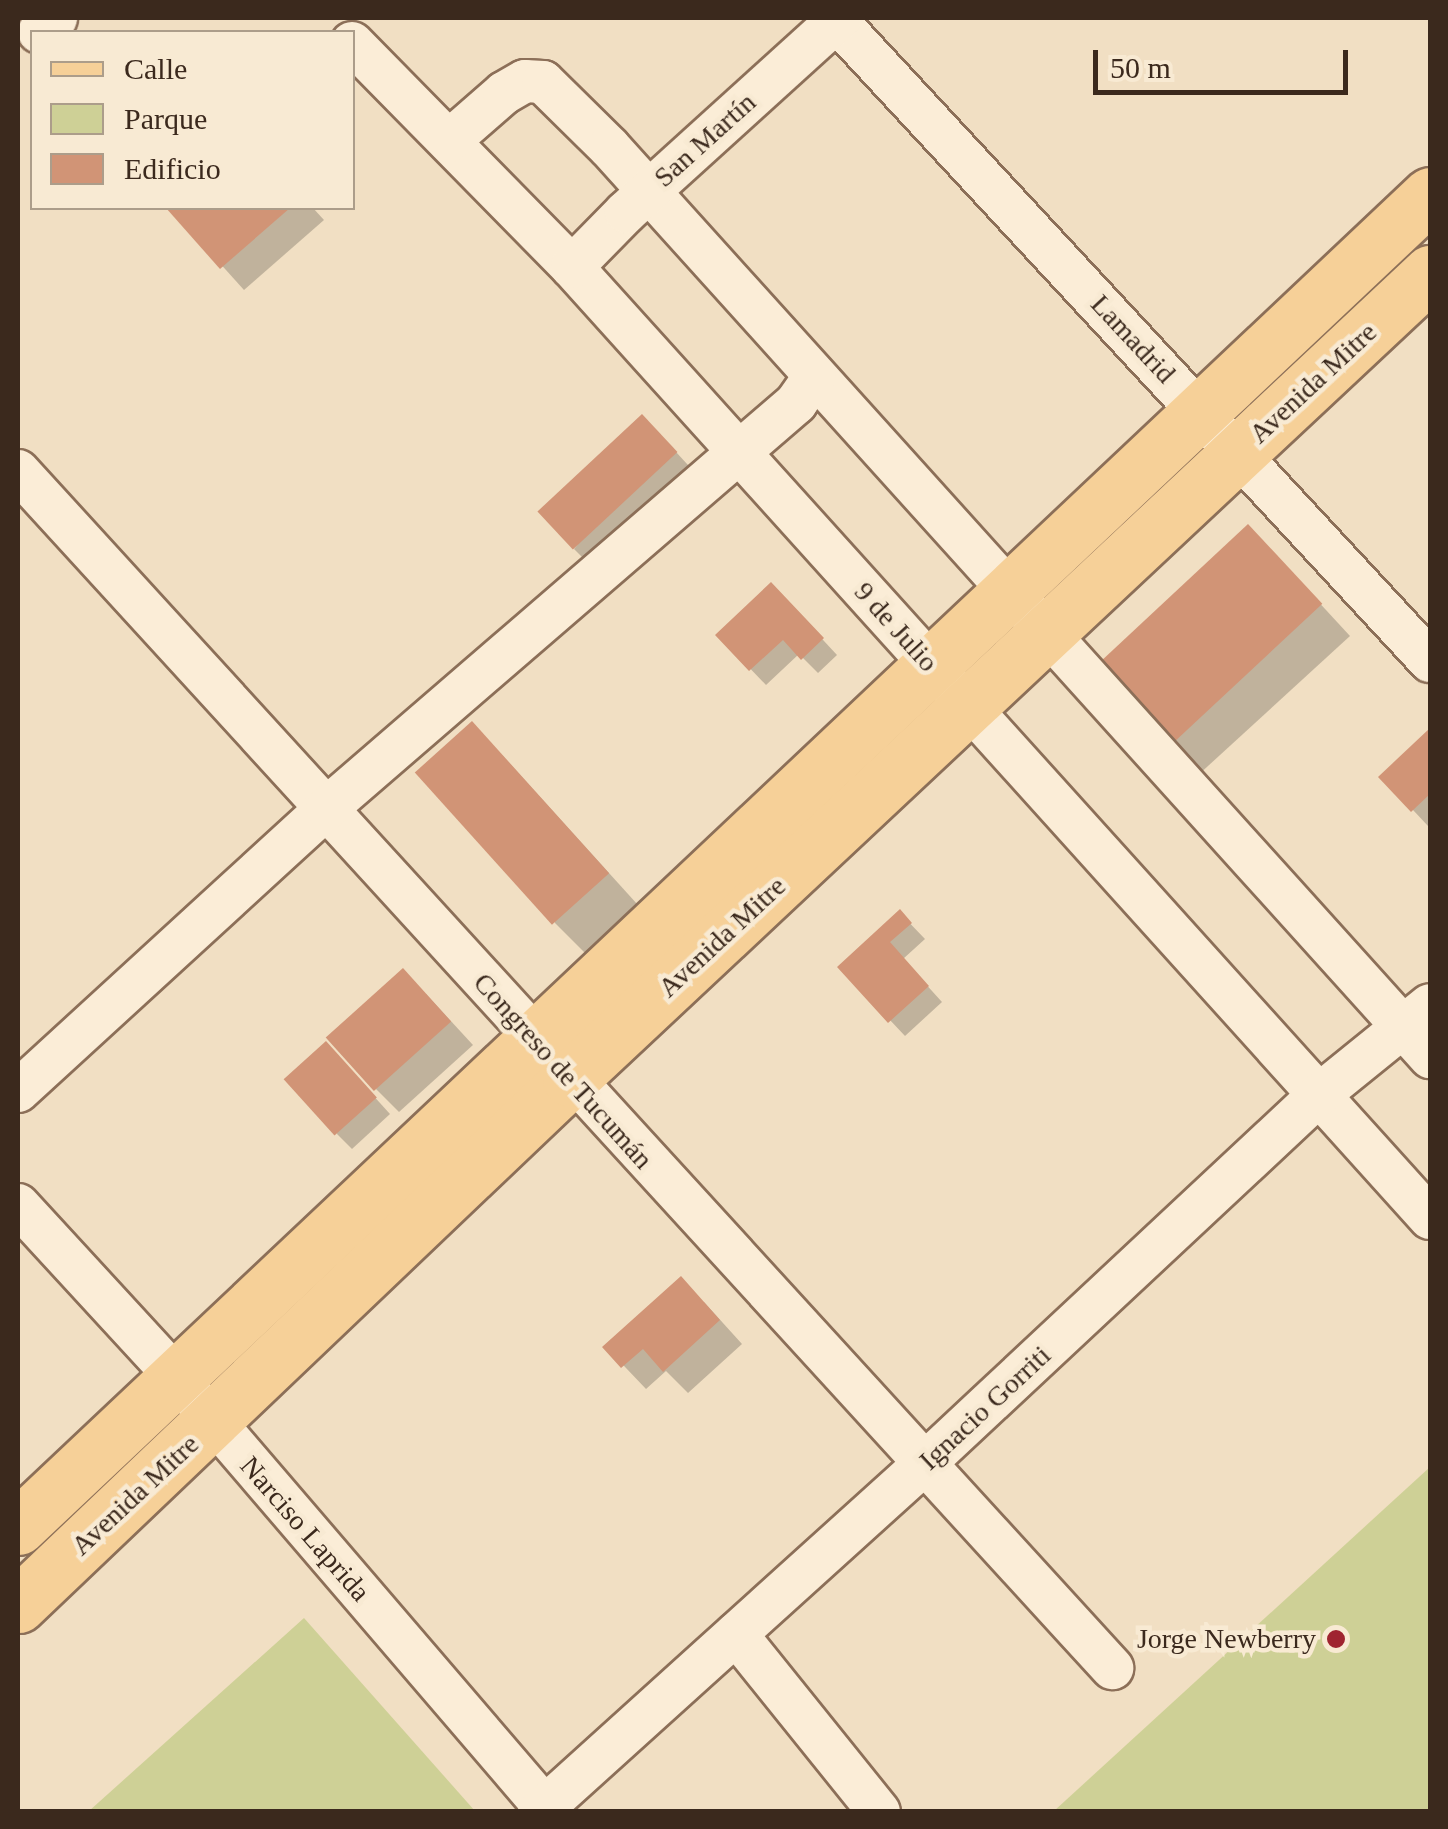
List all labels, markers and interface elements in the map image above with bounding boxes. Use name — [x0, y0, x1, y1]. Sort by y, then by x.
legend — [30, 30, 355, 210]
scale bar — [1098, 30, 1353, 92]
text: 50 m — [1110, 51, 1171, 84]
text: Calle — [124, 52, 187, 85]
street label: San Martín — [647, 86, 763, 194]
text: Parque — [124, 102, 207, 135]
text: Edificio — [124, 152, 221, 185]
street label: Lamadrid — [1084, 288, 1182, 390]
street label: Avenida Mitre — [1242, 315, 1384, 451]
street label: 9 de Julio — [847, 575, 945, 679]
street label: Avenida Mitre — [651, 869, 793, 1005]
street label: Congreso de Tucumán — [466, 966, 660, 1176]
street label: Ignacio Gorriti — [912, 1339, 1058, 1477]
street label: Avenida Mitre — [64, 1427, 206, 1563]
street label: Narciso Laprida — [233, 1450, 377, 1608]
place label: Jorge Newberry — [1137, 1622, 1316, 1656]
marker: Jorge Newberry — [1325, 1628, 1347, 1650]

